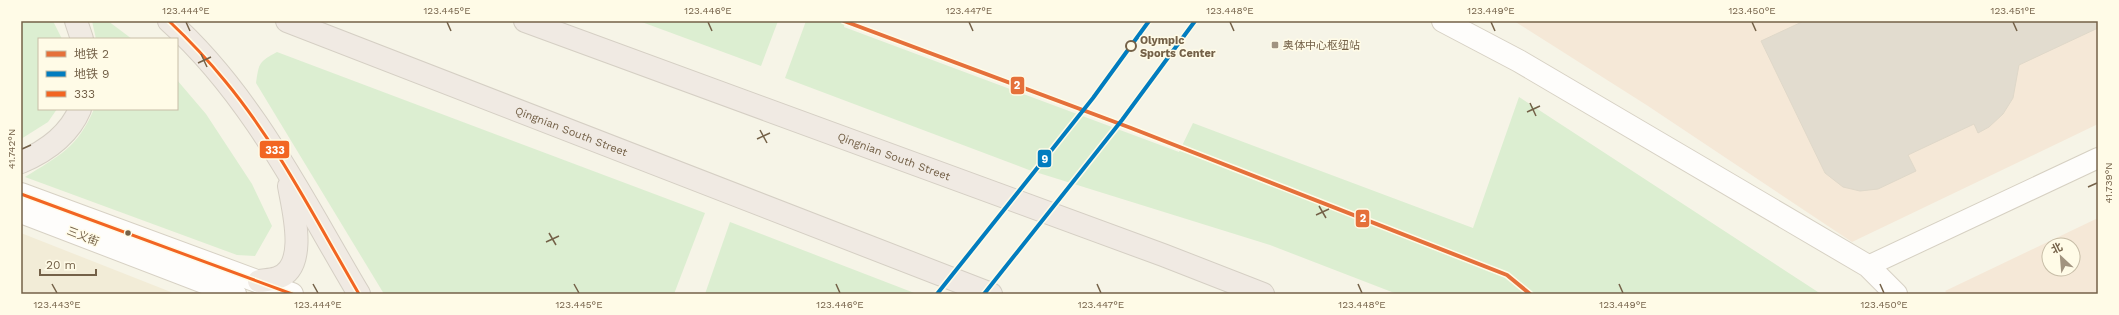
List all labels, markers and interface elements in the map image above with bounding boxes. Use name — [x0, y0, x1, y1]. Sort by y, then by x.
text: 123.444°E — [162, 5, 210, 16]
text: 123.445°E — [423, 5, 471, 16]
text: 123.446°E — [684, 5, 732, 16]
text: 123.447°E — [946, 5, 992, 16]
text: 123.448°E — [1206, 5, 1254, 16]
text: 123.449°E — [1467, 5, 1515, 16]
text: 123.450°E — [1728, 5, 1776, 16]
text: 123.451°E — [1991, 5, 2035, 16]
place label: Olympic Sports Center — [1140, 34, 1216, 60]
legend — [38, 38, 178, 110]
place label: 奥体中心枢纽站 — [1283, 39, 1360, 52]
marker: Olympic Sports Center — [1125, 40, 1137, 52]
marker: 奥体中心枢纽站 — [1270, 40, 1280, 50]
text: 地铁 2 — [74, 47, 109, 61]
text: 地铁 9 — [74, 67, 110, 81]
line badge: 2 — [1010, 76, 1025, 95]
text: 2 — [1014, 79, 1021, 92]
text: 333 — [74, 87, 95, 101]
street label: Qingnian South Street — [513, 104, 629, 159]
text: 41.742°N — [6, 129, 17, 169]
street label: Qingnian South Street — [836, 130, 952, 184]
line badge: 333 — [259, 140, 290, 159]
text: 333 — [265, 144, 285, 157]
line badge: 9 — [1037, 149, 1052, 168]
text: 9 — [1042, 153, 1049, 166]
text: 41.739°N — [2103, 162, 2114, 204]
line badge: 2 — [1355, 209, 1370, 228]
text: 2 — [1360, 212, 1367, 225]
street label: 三义街 — [65, 224, 101, 248]
unlabelled marker — [123, 228, 133, 238]
north arrow — [2041, 237, 2081, 277]
text: 北 — [2049, 240, 2065, 257]
scale bar — [40, 251, 96, 277]
text: 20 m — [46, 258, 76, 272]
text: 123.443°E — [33, 299, 81, 310]
text: 123.444°E — [294, 299, 342, 310]
text: 123.445°E — [555, 299, 603, 310]
text: 123.446°E — [816, 299, 864, 310]
text: 123.447°E — [1078, 299, 1124, 310]
text: 123.448°E — [1338, 299, 1386, 310]
text: 123.449°E — [1599, 299, 1647, 310]
text: 123.450°E — [1860, 299, 1908, 310]

